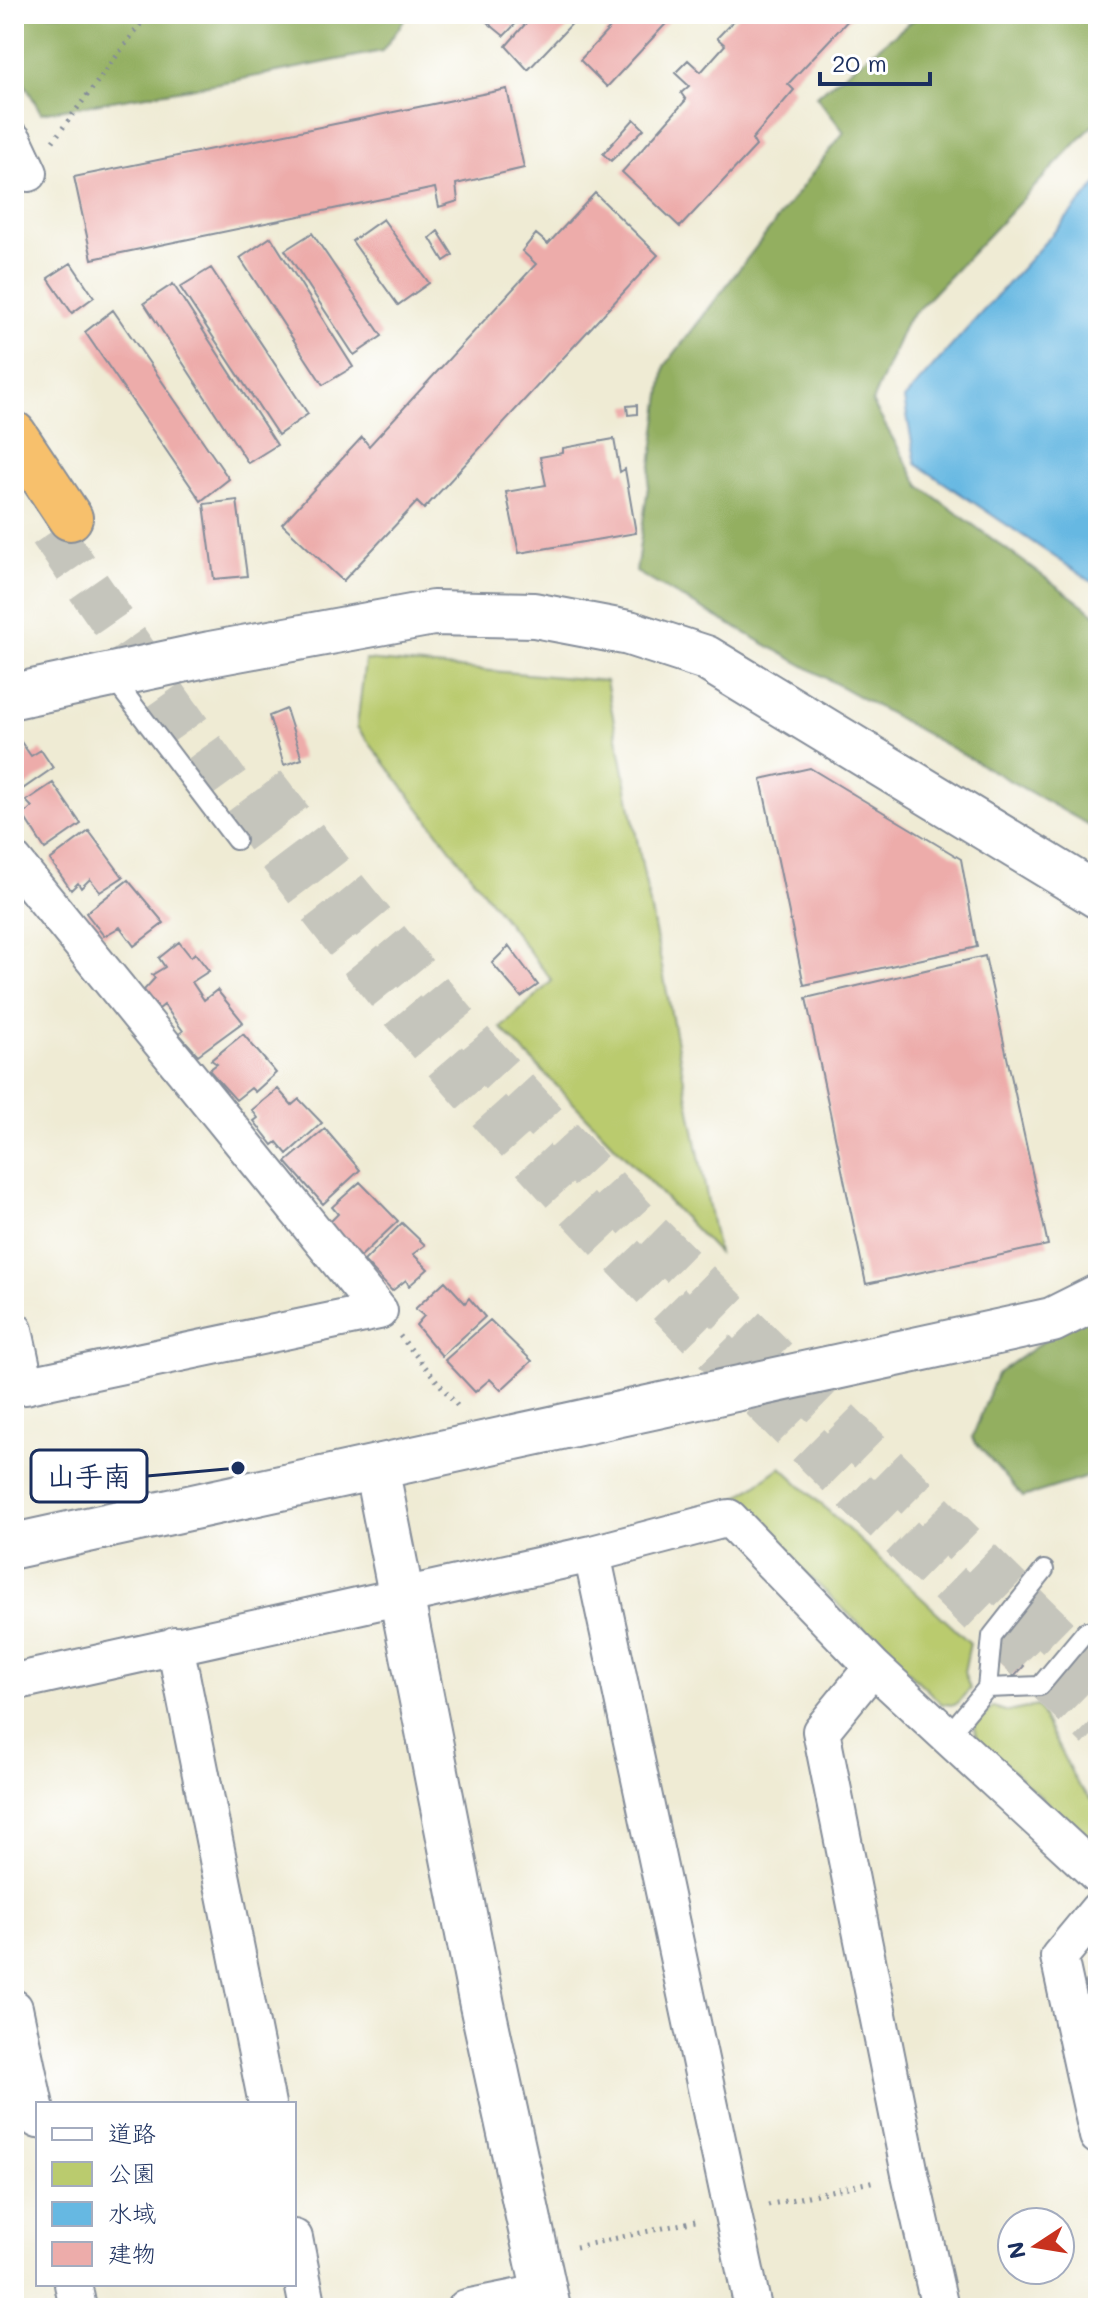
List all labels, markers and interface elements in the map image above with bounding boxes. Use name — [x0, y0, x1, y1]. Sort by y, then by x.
scale bar — [820, 36, 930, 86]
text: 20 m — [832, 47, 887, 78]
callout: 山手南 — [31, 1450, 147, 1502]
text: 山手南 — [47, 1457, 131, 1493]
legend — [36, 2102, 296, 2286]
text: 道路 — [108, 2117, 156, 2148]
text: 公園 — [108, 2157, 156, 2188]
text: 水域 — [108, 2197, 156, 2228]
north arrow — [996, 2206, 1076, 2286]
text: 建物 — [108, 2237, 156, 2268]
text: N — [1000, 2239, 1032, 2261]

